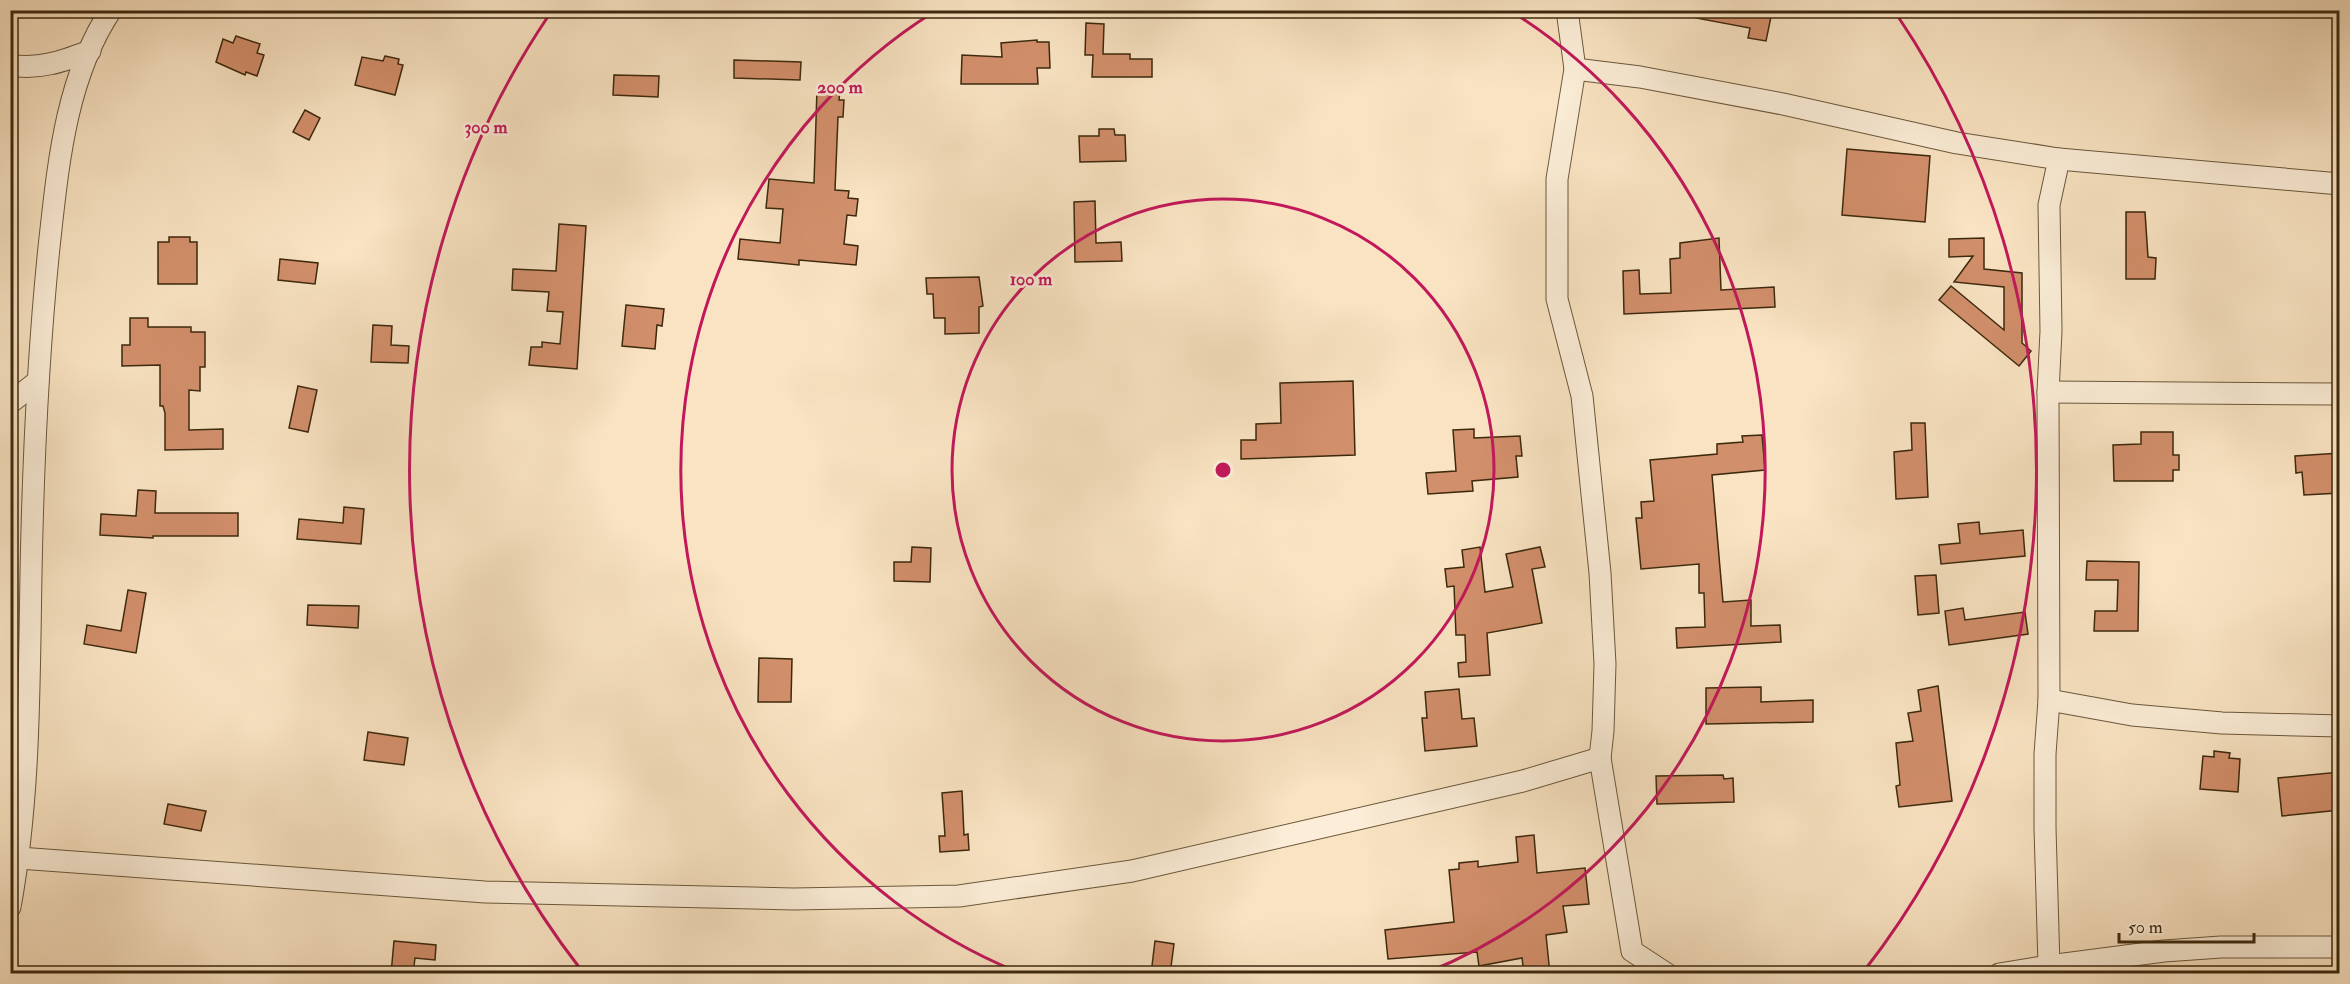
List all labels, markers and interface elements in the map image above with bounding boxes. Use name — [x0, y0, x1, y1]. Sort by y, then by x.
text: 200 m — [817, 76, 864, 99]
text: 300 m — [464, 116, 509, 139]
text: 100 m — [1010, 268, 1053, 291]
centre of rings — [1213, 460, 1233, 480]
scale bar — [2119, 906, 2254, 944]
text: 50 m — [2128, 916, 2163, 939]

